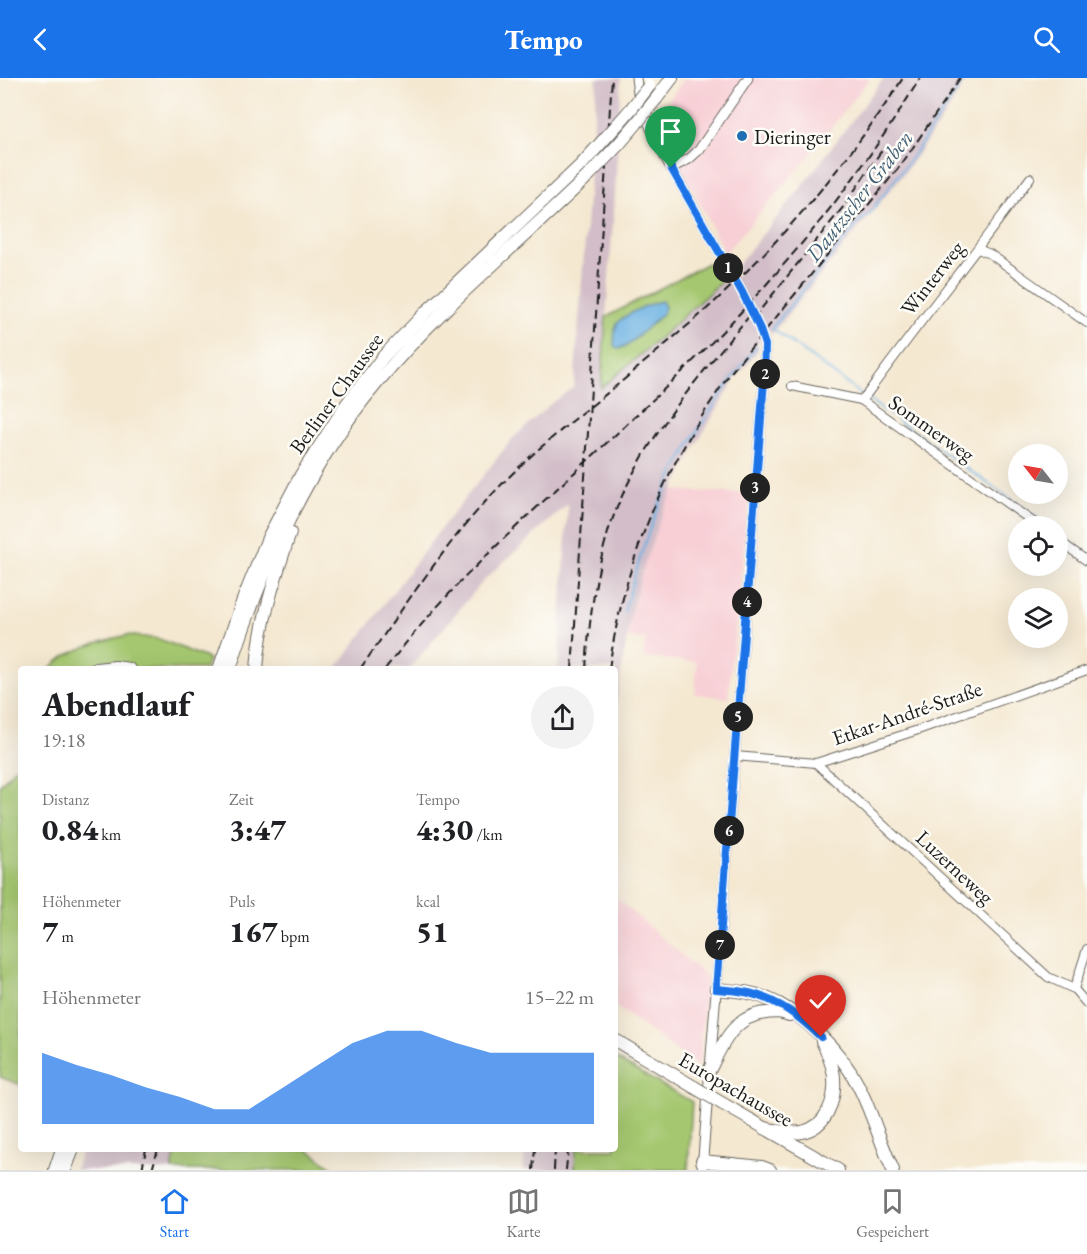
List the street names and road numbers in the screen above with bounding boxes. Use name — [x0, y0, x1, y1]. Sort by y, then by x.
street label: Winterweg — [894, 234, 970, 321]
street label: Berliner Chaussee — [283, 327, 389, 459]
street label: Sommerweg — [884, 388, 981, 468]
street label: Etkar-André-Straße — [828, 675, 986, 751]
street label: Luzerneweg — [910, 824, 1000, 911]
street label: Europachaussee — [674, 1045, 798, 1133]

